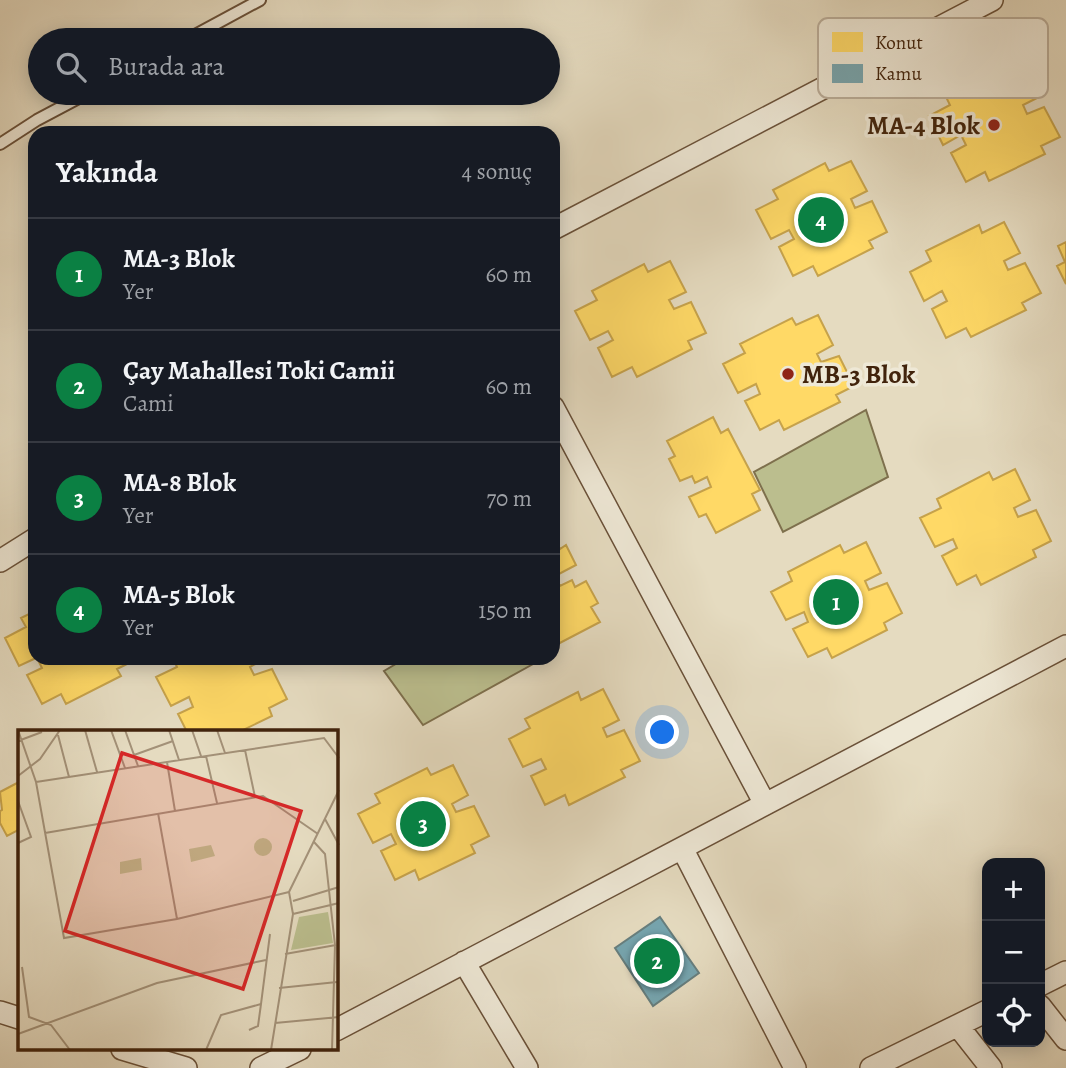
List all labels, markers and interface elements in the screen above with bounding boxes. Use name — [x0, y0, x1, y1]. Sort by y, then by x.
legend — [818, 18, 1048, 98]
search box — [28, 28, 560, 105]
text: Konut — [875, 30, 923, 56]
icon: search — [52, 48, 90, 86]
text: Burada ara — [108, 49, 225, 84]
text: Kamu — [875, 61, 922, 87]
place label: MA-4 Blok — [867, 108, 981, 143]
marker: MA-4 Blok — [986, 117, 1002, 133]
text: Yakında — [56, 152, 158, 192]
text: 4 sonuç — [462, 156, 532, 187]
pin: 4 — [798, 194, 844, 246]
text: MA-3 Blok — [123, 241, 235, 276]
text: 1 — [75, 259, 83, 290]
text: 60 m — [485, 259, 532, 290]
text: Yer — [123, 276, 154, 307]
text: Çay Mahallesi Toki Camii — [123, 353, 395, 388]
place label: MB-3 Blok — [802, 357, 916, 392]
marker: MB-3 Blok — [780, 366, 796, 382]
text: 2 — [73, 371, 85, 402]
text: 60 m — [485, 371, 532, 402]
text: Cami — [123, 388, 174, 419]
text: MA-8 Blok — [123, 465, 236, 500]
text: 3 — [74, 483, 84, 514]
text: 70 m — [486, 483, 532, 514]
text: Yer — [123, 500, 154, 531]
pin: 1 — [813, 576, 859, 628]
text: MA-5 Blok — [123, 577, 235, 612]
text: 4 — [74, 595, 84, 626]
text: 150 m — [478, 595, 532, 626]
text: Yer — [123, 612, 154, 643]
your location — [645, 715, 679, 749]
inset map — [18, 730, 338, 1050]
pin: 3 — [400, 798, 446, 850]
map controls — [982, 858, 1045, 1047]
button: + — [982, 858, 1045, 921]
button: − — [982, 921, 1045, 984]
pin: 2 — [634, 935, 680, 987]
button: locate — [982, 984, 1045, 1047]

